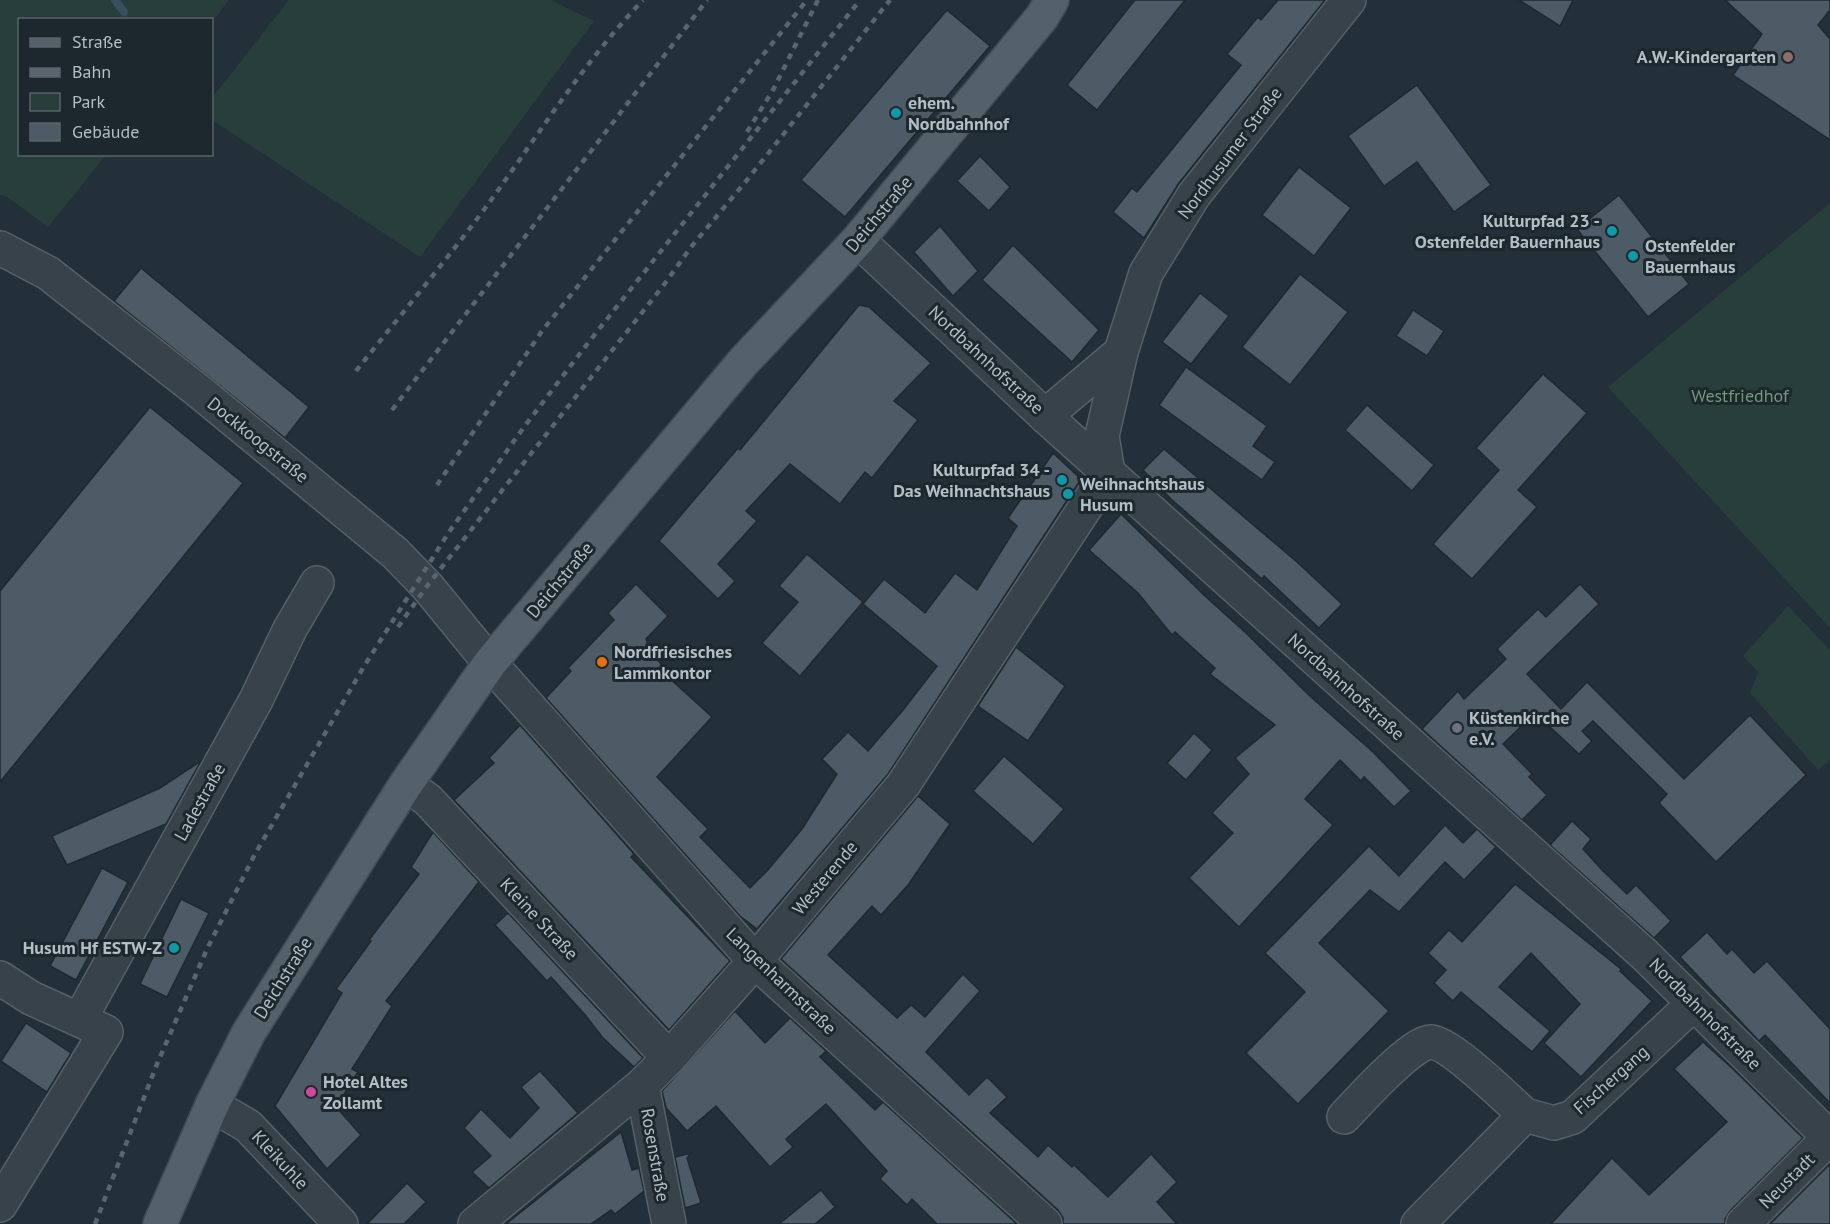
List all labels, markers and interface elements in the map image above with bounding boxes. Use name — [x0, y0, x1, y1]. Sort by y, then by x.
legend — [18, 18, 213, 156]
text: Straße — [72, 30, 123, 53]
place label: A.W.-Kindergarten — [1637, 45, 1776, 68]
marker: A.W.-Kindergarten — [1781, 50, 1795, 64]
text: Bahn — [72, 60, 111, 83]
street label: Nordhusumer Straße — [1172, 82, 1287, 223]
text: Park — [72, 90, 105, 113]
place label: ehem. Nordbahnhof — [908, 91, 1010, 135]
marker: ehem. Nordbahnhof — [889, 106, 903, 120]
text: Gebäude — [72, 120, 139, 143]
street label: Deichstraße — [840, 171, 917, 256]
place label: Kulturpfad 23 - Ostenfelder Bauernhaus — [1415, 209, 1600, 253]
marker: Kulturpfad 23 - Ostenfelder Bauernhaus — [1605, 224, 1619, 238]
place label: Ostenfelder Bauernhaus — [1645, 234, 1736, 278]
marker: Ostenfelder Bauernhaus — [1626, 249, 1640, 263]
street label: Nordbahnhofstraße — [924, 300, 1049, 419]
park label: Westfriedhof — [1691, 384, 1790, 407]
street label: Dockkoogstraße — [203, 392, 314, 488]
place label: Kulturpfad 34 - Das Weihnachtshaus — [893, 458, 1050, 502]
place label: Weihnachtshaus Husum — [1080, 472, 1205, 516]
marker: Kulturpfad 34 - Das Weihnachtshaus — [1055, 473, 1069, 487]
marker: Weihnachtshaus Husum — [1061, 487, 1075, 501]
street label: Deichstraße — [521, 537, 598, 622]
street label: Nordbahnhofstraße — [1283, 628, 1410, 745]
place label: Nordfriesisches Lammkontor — [614, 640, 732, 684]
marker: Nordfriesisches Lammkontor — [595, 655, 609, 669]
place label: Küstenkirche e.V. — [1469, 706, 1569, 750]
marker: Küstenkirche e.V. — [1450, 721, 1464, 735]
street label: Ladestraße — [169, 759, 230, 845]
street label: Westerende — [787, 836, 862, 919]
street label: Kleine Straße — [495, 873, 583, 965]
street label: Langenharmstraße — [721, 922, 841, 1039]
street label: Deichstraße — [248, 933, 317, 1023]
place label: Husum Hf ESTW-Z — [23, 936, 162, 959]
marker: Husum Hf ESTW-Z — [167, 941, 181, 955]
street label: Nordbahnhofstraße — [1644, 953, 1766, 1075]
street label: Fischergang — [1568, 1040, 1653, 1119]
place label: Hotel Altes Zollamt — [323, 1070, 408, 1114]
marker: Hotel Altes Zollamt — [304, 1085, 318, 1099]
street label: Rosenstraße — [636, 1106, 675, 1203]
street label: Kleikuhle — [247, 1125, 314, 1194]
street label: Neustadt — [1754, 1148, 1819, 1213]

